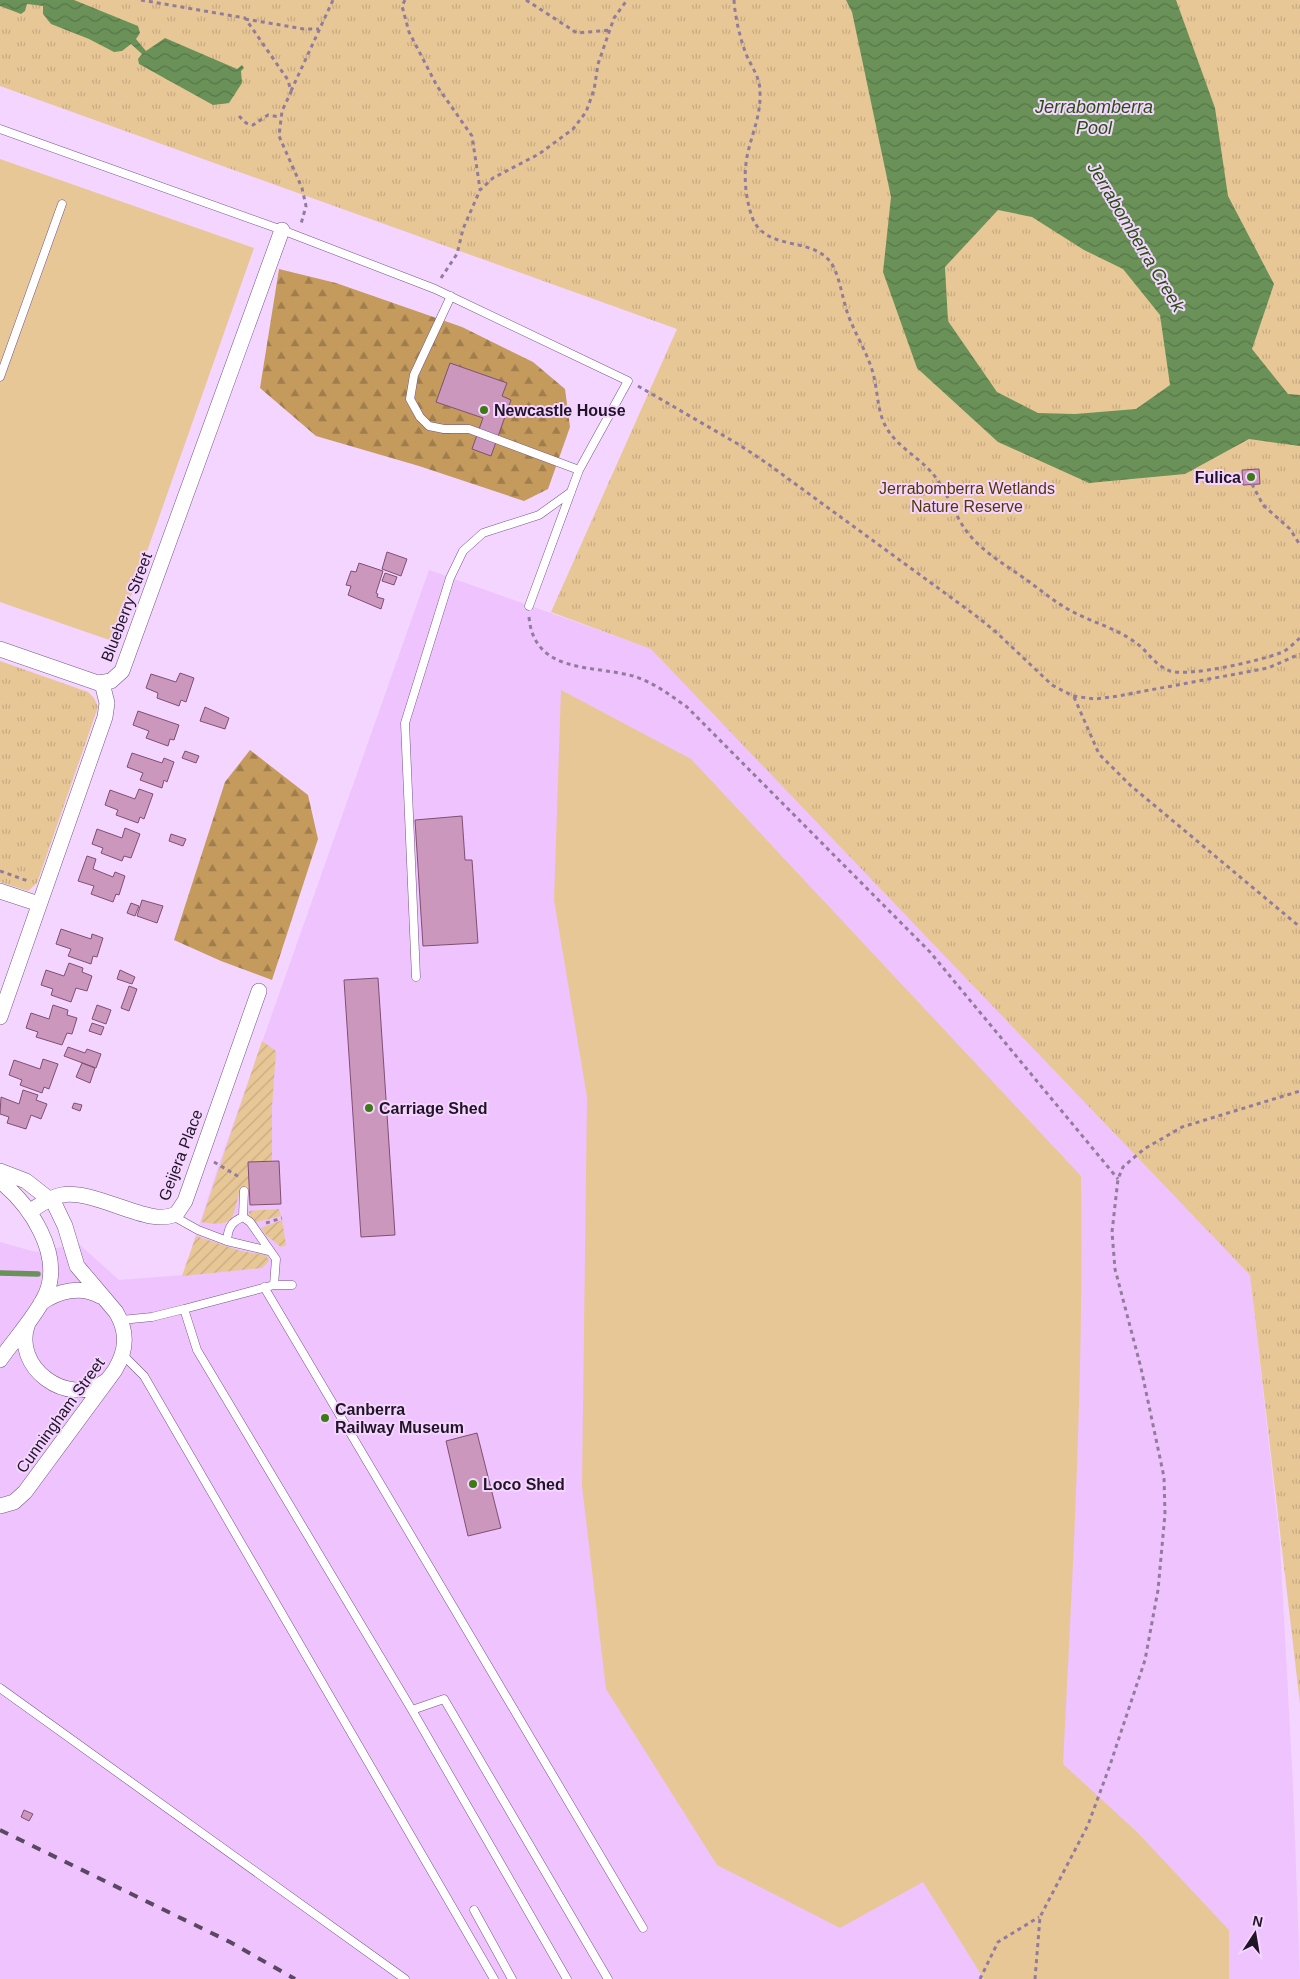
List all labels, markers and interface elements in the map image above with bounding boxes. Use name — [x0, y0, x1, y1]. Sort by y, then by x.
water label: Jerrabomberra Pool — [1034, 97, 1153, 138]
water label: Jerrabomberra Creek — [1083, 158, 1189, 316]
place label: Newcastle House — [494, 402, 626, 419]
marker: Newcastle House — [478, 404, 490, 416]
place label: Fulica — [1195, 469, 1241, 486]
marker: Fulica — [1245, 471, 1257, 483]
park label: Jerrabomberra Wetlands Nature Reserve — [879, 480, 1055, 515]
street label: Blueberry Street — [98, 550, 155, 664]
place label: Carriage Shed — [379, 1100, 487, 1117]
marker: Carriage Shed — [363, 1102, 375, 1114]
street label: Geijera Place — [155, 1107, 206, 1203]
street label: Cunningham Street — [13, 1354, 108, 1476]
place label: Canberra Railway Museum — [335, 1401, 464, 1436]
marker: Canberra Railway Museum — [319, 1412, 331, 1424]
place label: Loco Shed — [483, 1476, 565, 1493]
marker: Loco Shed — [467, 1478, 479, 1490]
north arrow — [1230, 1909, 1280, 1959]
text: N — [1251, 1912, 1264, 1930]

